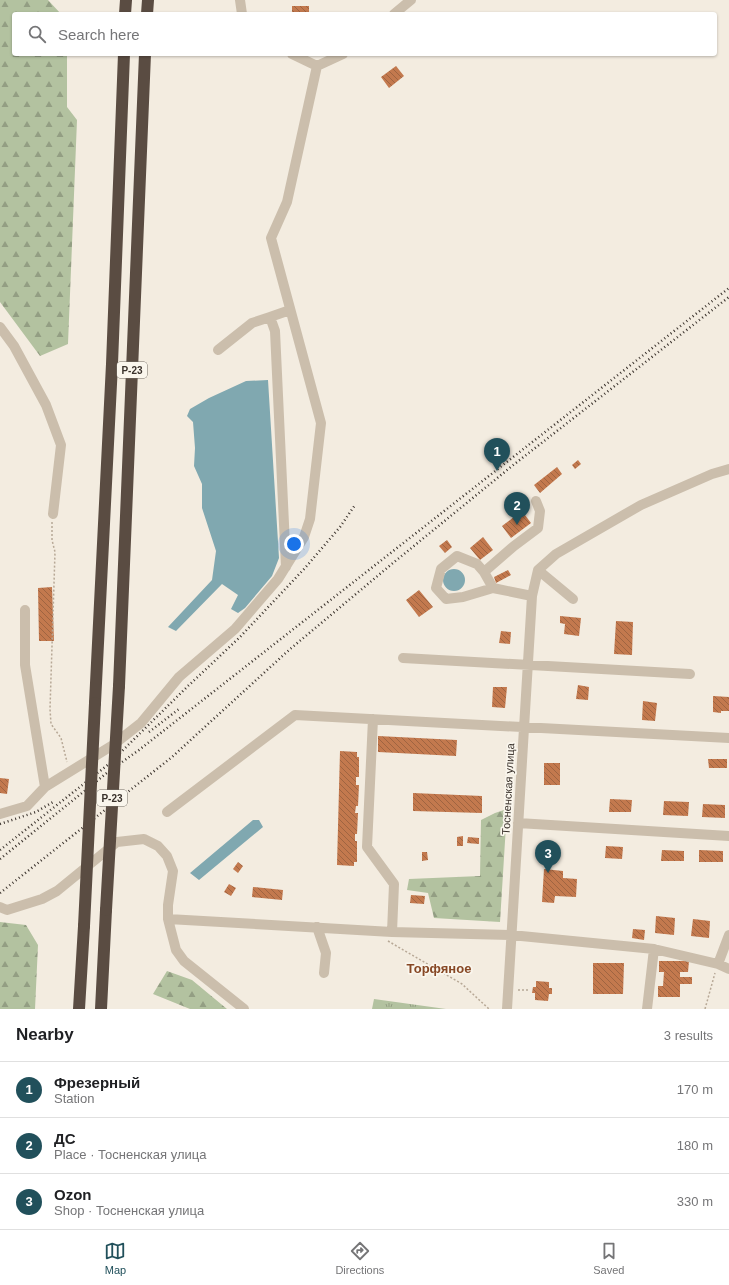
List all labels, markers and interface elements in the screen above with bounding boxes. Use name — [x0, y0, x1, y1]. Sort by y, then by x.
search box — [12, 12, 717, 56]
icon: search — [26, 23, 48, 45]
text: Search here — [58, 26, 140, 43]
road number: Р-23 — [117, 362, 147, 378]
pin: 1 — [484, 438, 510, 471]
pin: 2 — [504, 492, 530, 525]
your location — [284, 534, 304, 554]
street label: Тосненская улица — [500, 742, 516, 835]
road number: Р-23 — [97, 790, 127, 806]
pin: 3 — [535, 840, 561, 873]
district label: Торфяное — [407, 961, 471, 976]
text: Nearby — [16, 1025, 74, 1044]
text: 3 results — [664, 1028, 713, 1043]
text: Фрезерный — [54, 1074, 140, 1091]
text: 1 — [25, 1082, 33, 1097]
text: 170 m — [677, 1082, 713, 1097]
text: Station — [54, 1091, 94, 1106]
text: ДС — [54, 1130, 76, 1147]
text: 2 — [25, 1138, 33, 1153]
text: 180 m — [677, 1138, 713, 1153]
text: Place · Тосненская улица — [54, 1147, 206, 1162]
text: Ozon — [54, 1186, 92, 1203]
text: 3 — [25, 1194, 33, 1209]
text: 330 m — [677, 1194, 713, 1209]
text: Shop · Тосненская улица — [54, 1203, 204, 1218]
tab: Map — [104, 1240, 126, 1276]
tab: Directions — [335, 1240, 384, 1276]
tab: Saved — [593, 1240, 624, 1276]

